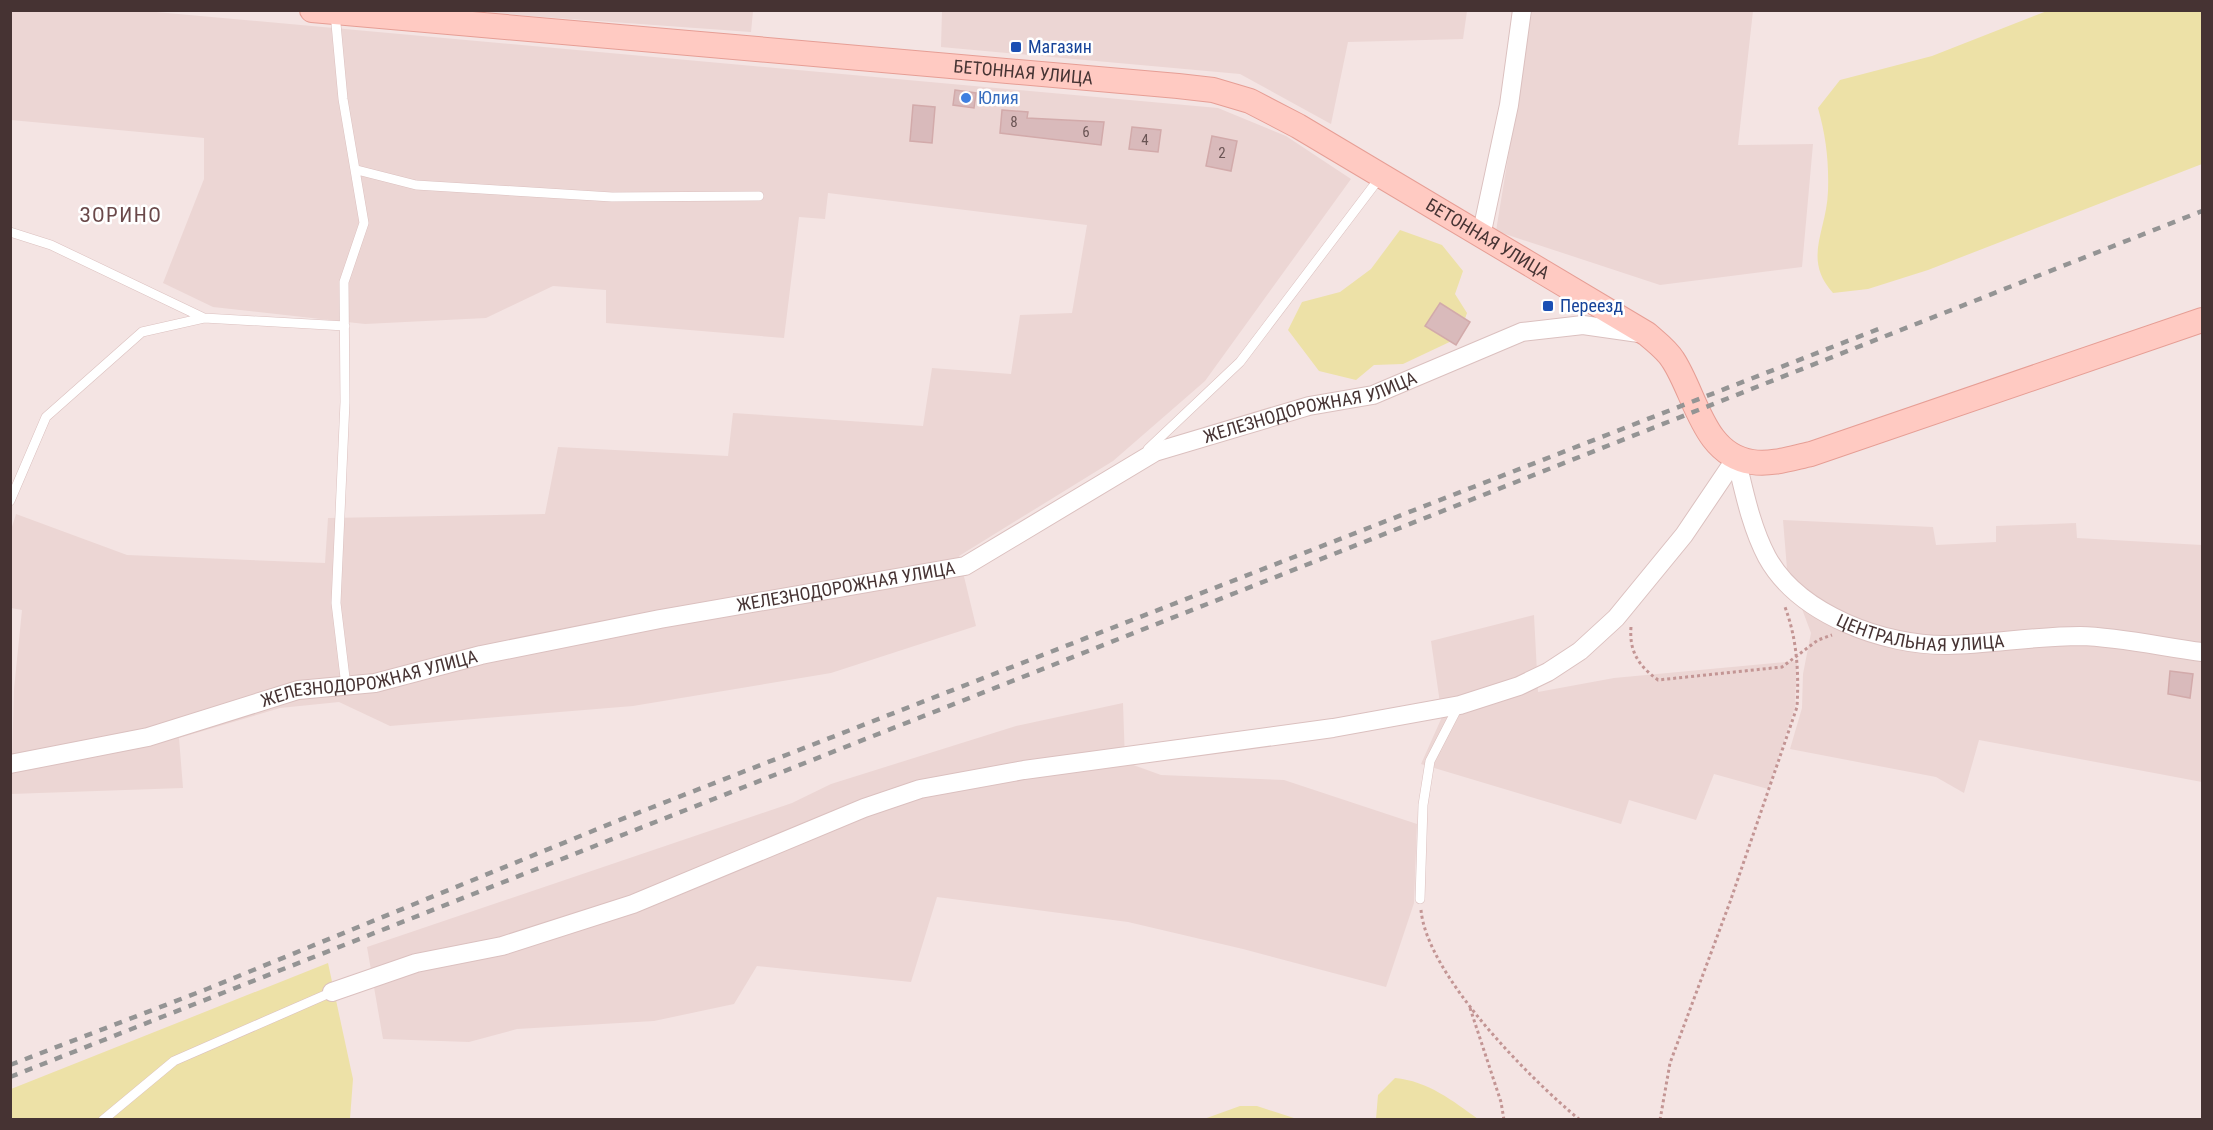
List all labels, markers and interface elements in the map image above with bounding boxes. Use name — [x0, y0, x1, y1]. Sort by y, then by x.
place label: Магазин — [1028, 36, 1092, 57]
marker: Магазин — [1009, 40, 1023, 54]
street label: БЕТОННАЯ УЛИЦА — [953, 55, 1094, 89]
place label: Юлия — [978, 87, 1019, 108]
marker: Юлия — [959, 91, 973, 105]
house number: 8 — [1010, 113, 1018, 131]
house number: 6 — [1082, 123, 1090, 141]
house number: 4 — [1141, 131, 1149, 149]
house number: 2 — [1218, 144, 1226, 162]
street label: БЕТОННАЯ УЛИЦА — [1422, 194, 1554, 284]
district label: ЗОРИНО — [80, 203, 162, 227]
place label: Переезд — [1560, 295, 1623, 316]
marker: Переезд — [1541, 299, 1555, 313]
street label: ЖЕЛЕЗНОДОРОЖНАЯ УЛИЦА — [1201, 367, 1420, 447]
street label: ЖЕЛЕЗНОДОРОЖНАЯ УЛИЦА — [735, 557, 957, 616]
street label: ЦЕНТРАЛЬНАЯ УЛИЦА — [1833, 609, 2006, 655]
street label: ЖЕЛЕЗНОДОРОЖНАЯ УЛИЦА — [258, 645, 480, 711]

